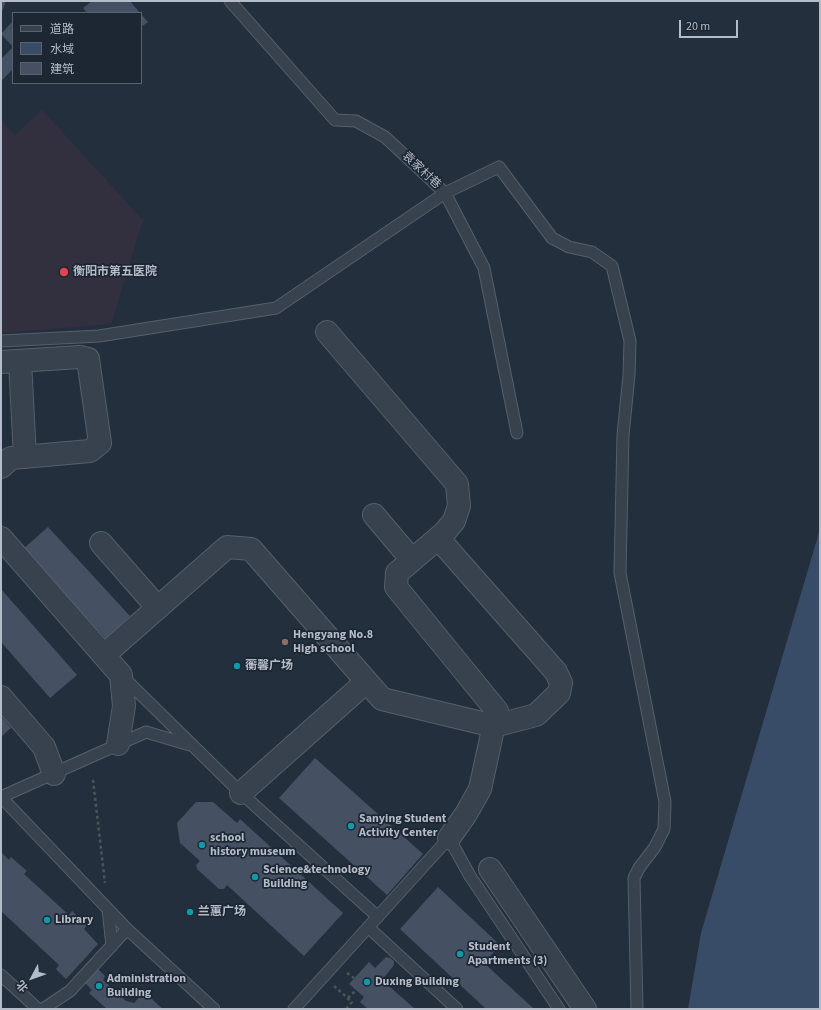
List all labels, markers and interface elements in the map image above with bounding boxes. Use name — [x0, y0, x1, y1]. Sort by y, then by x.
legend — [12, 12, 142, 84]
scale bar — [681, 12, 740, 38]
text: 20 m — [686, 18, 710, 35]
text: 道路 — [50, 21, 74, 38]
text: 水域 — [50, 41, 74, 58]
text: 建筑 — [50, 61, 74, 78]
street label: 袁家村巷 — [399, 149, 443, 193]
place label: 衡阳市第五医院 — [73, 265, 157, 279]
marker: 衡阳市第五医院 — [58, 266, 70, 278]
place label: Hengyang No.8 High school — [293, 628, 373, 656]
marker: Hengyang No.8 High school — [280, 637, 290, 647]
place label: 蘅馨广场 — [245, 659, 293, 673]
marker: 蘅馨广场 — [232, 661, 242, 671]
place label: Sanying Student Activity Center — [359, 812, 446, 840]
marker: Sanying Student Activity Center — [346, 821, 356, 831]
place label: school history museum — [210, 831, 296, 859]
marker: school history museum — [197, 840, 207, 850]
place label: Science&technology Building — [263, 863, 371, 891]
marker: Science&technology Building — [250, 872, 260, 882]
place label: 兰蕙广场 — [198, 905, 246, 919]
marker: 兰蕙广场 — [185, 907, 195, 917]
place label: Library — [55, 913, 93, 927]
marker: Library — [42, 915, 52, 925]
place label: Student Apartments (3) — [468, 940, 547, 968]
marker: Student Apartments (3) — [455, 949, 465, 959]
north arrow — [12, 958, 52, 998]
place label: Administration Building — [107, 972, 186, 1000]
place label: Duxing Building — [375, 975, 459, 989]
text: 北 — [13, 977, 32, 995]
marker: Duxing Building — [362, 977, 372, 987]
marker: Administration Building — [94, 981, 104, 991]

